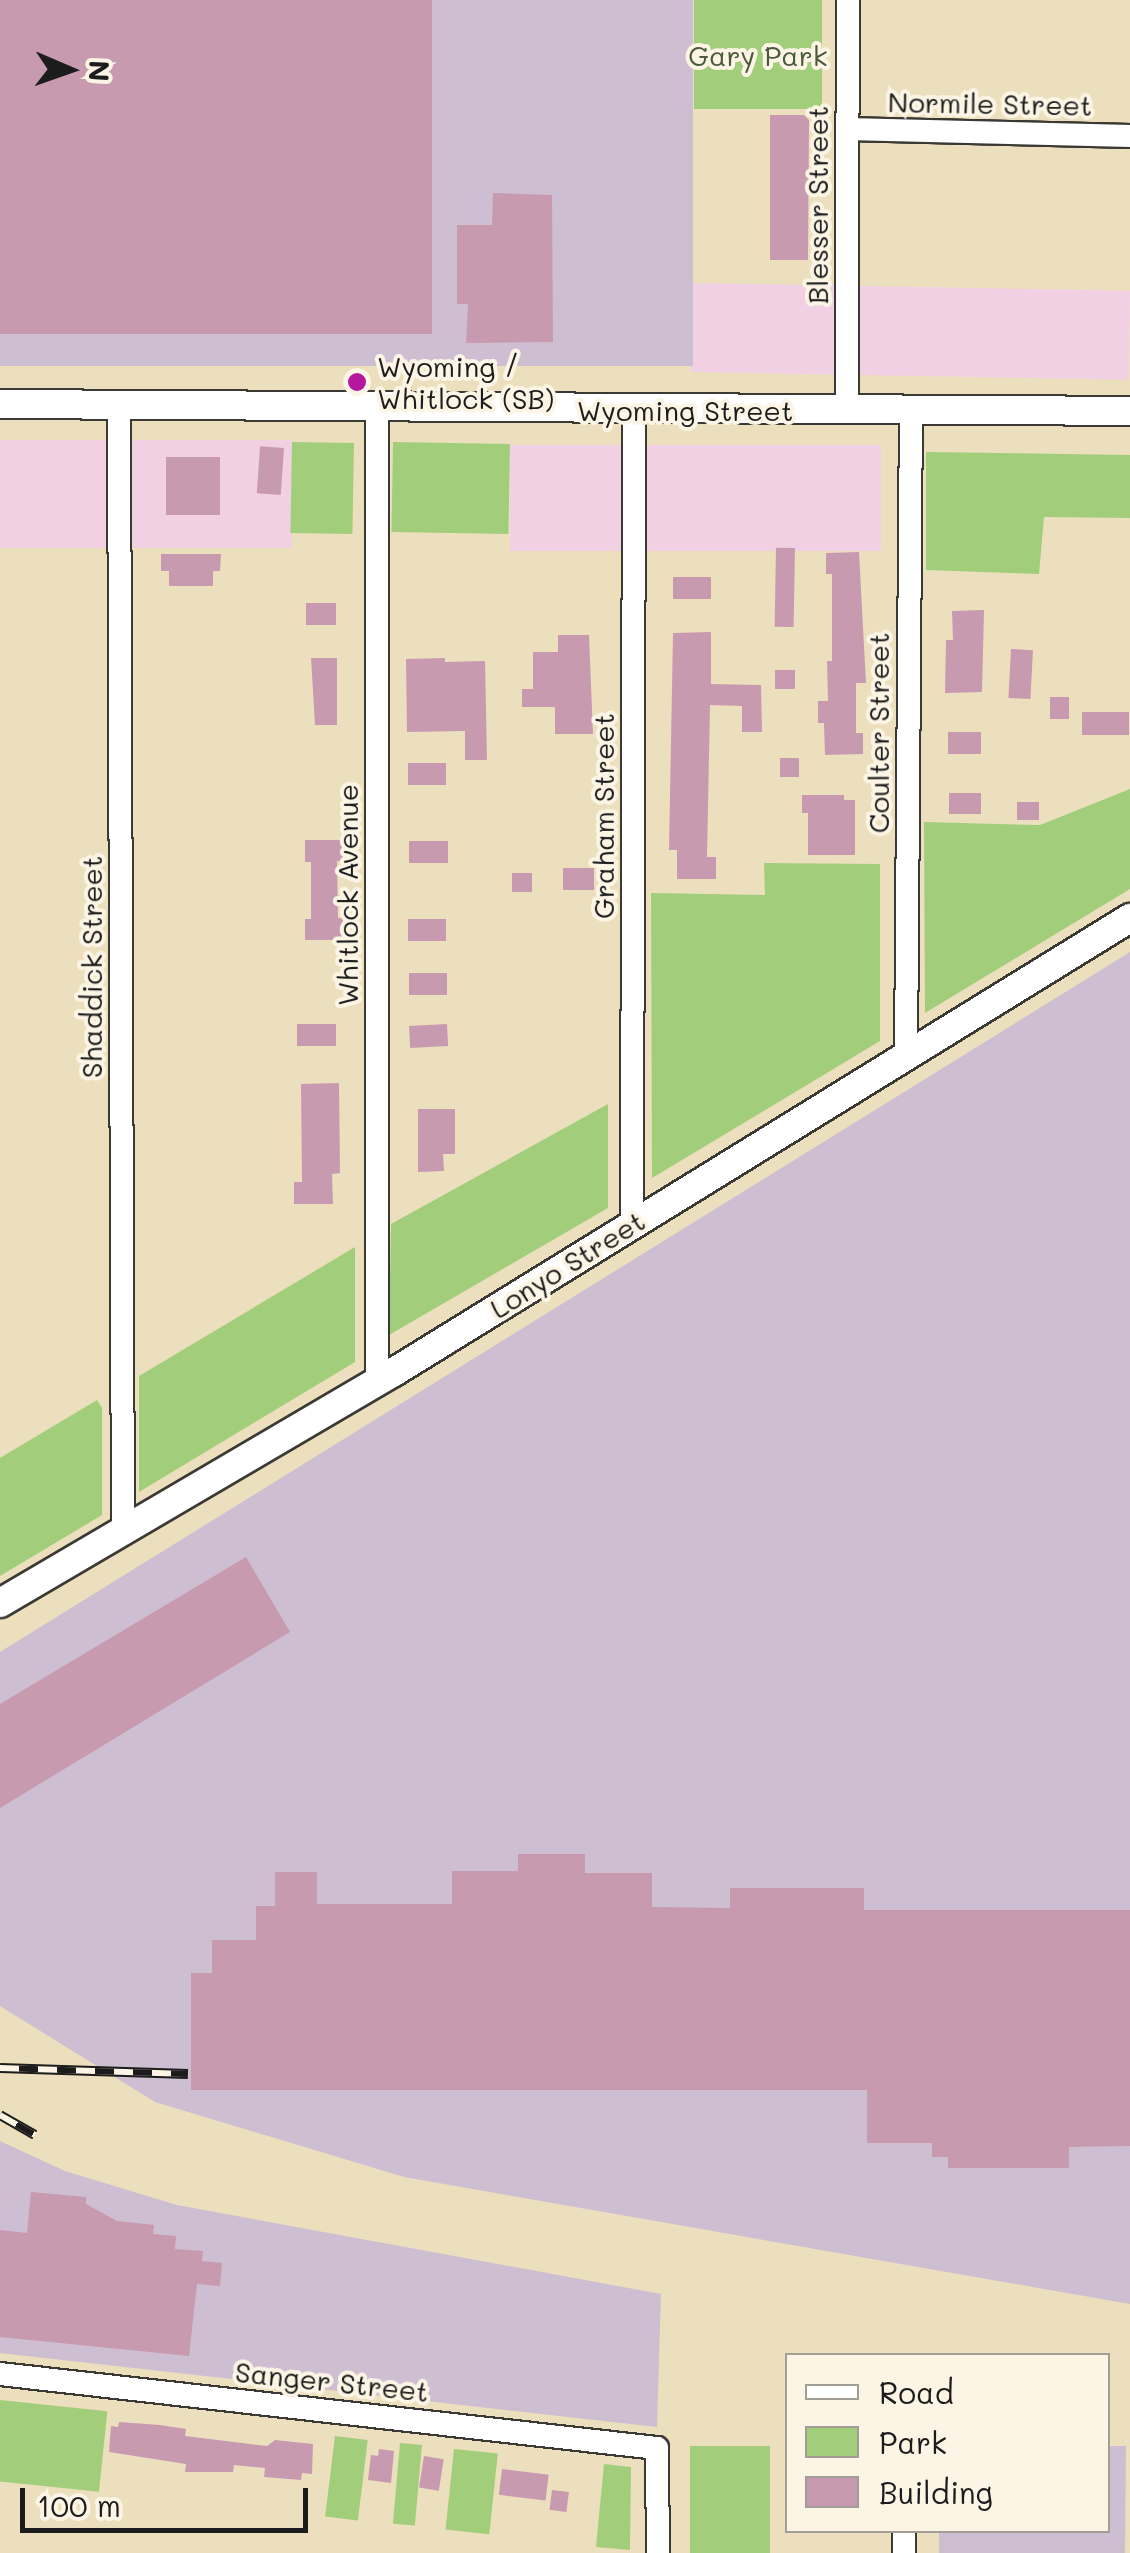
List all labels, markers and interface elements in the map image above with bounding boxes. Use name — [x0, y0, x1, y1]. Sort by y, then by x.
north arrow — [20, 20, 120, 120]
park label: Gary Park — [688, 38, 828, 72]
text: N — [82, 60, 118, 82]
street label: Normile Street — [887, 84, 1093, 122]
street label: Blesser Street — [800, 106, 834, 304]
place label: Wyoming / Whitlock (SB) — [377, 349, 554, 415]
marker: Wyoming / Whitlock (SB) — [346, 371, 368, 393]
street label: Wyoming Street — [577, 393, 793, 427]
street label: Coulter Street — [861, 633, 895, 833]
street label: Graham Street — [586, 713, 620, 919]
street label: Whitlock Avenue — [330, 784, 364, 1006]
street label: Shaddick Street — [74, 856, 108, 1078]
street label: Lonyo Street — [483, 1203, 651, 1325]
legend — [785, 2353, 1110, 2533]
street label: Sanger Street — [234, 2354, 430, 2408]
text: Road — [879, 2372, 954, 2412]
text: Park — [879, 2422, 947, 2462]
scale bar — [25, 2468, 312, 2530]
text: Building — [879, 2472, 993, 2512]
text: 100 m — [37, 2485, 121, 2525]

